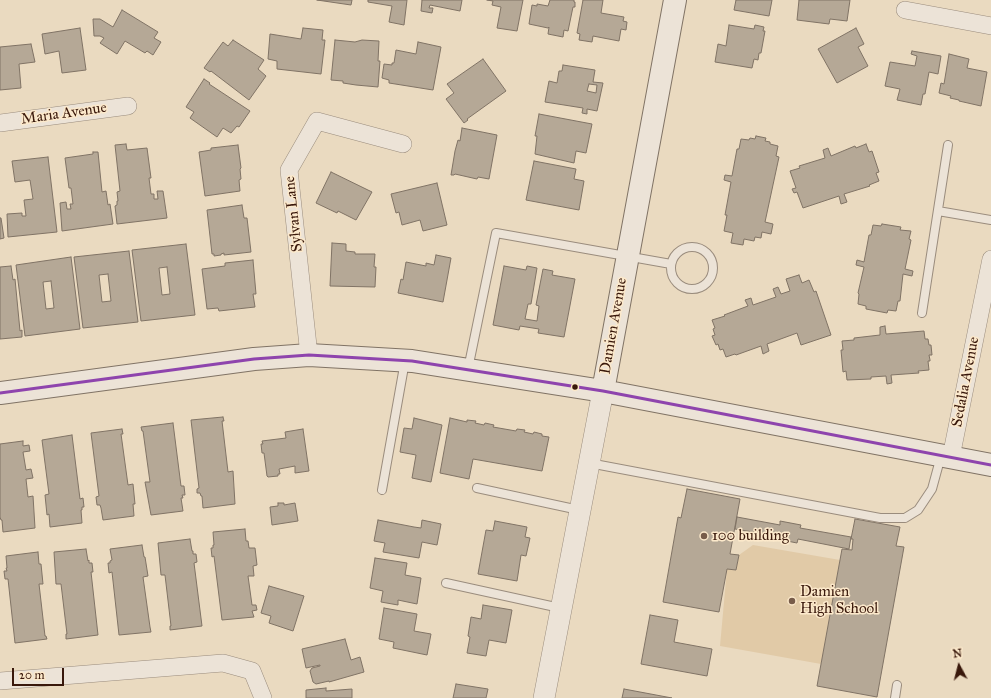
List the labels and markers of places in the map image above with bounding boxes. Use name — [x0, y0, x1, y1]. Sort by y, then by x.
unlabelled marker — [570, 382, 580, 392]
place label: 100 building — [712, 527, 789, 545]
marker: 100 building — [699, 531, 709, 541]
place label: Damien High School — [800, 583, 878, 618]
marker: Damien High School — [787, 596, 797, 606]

